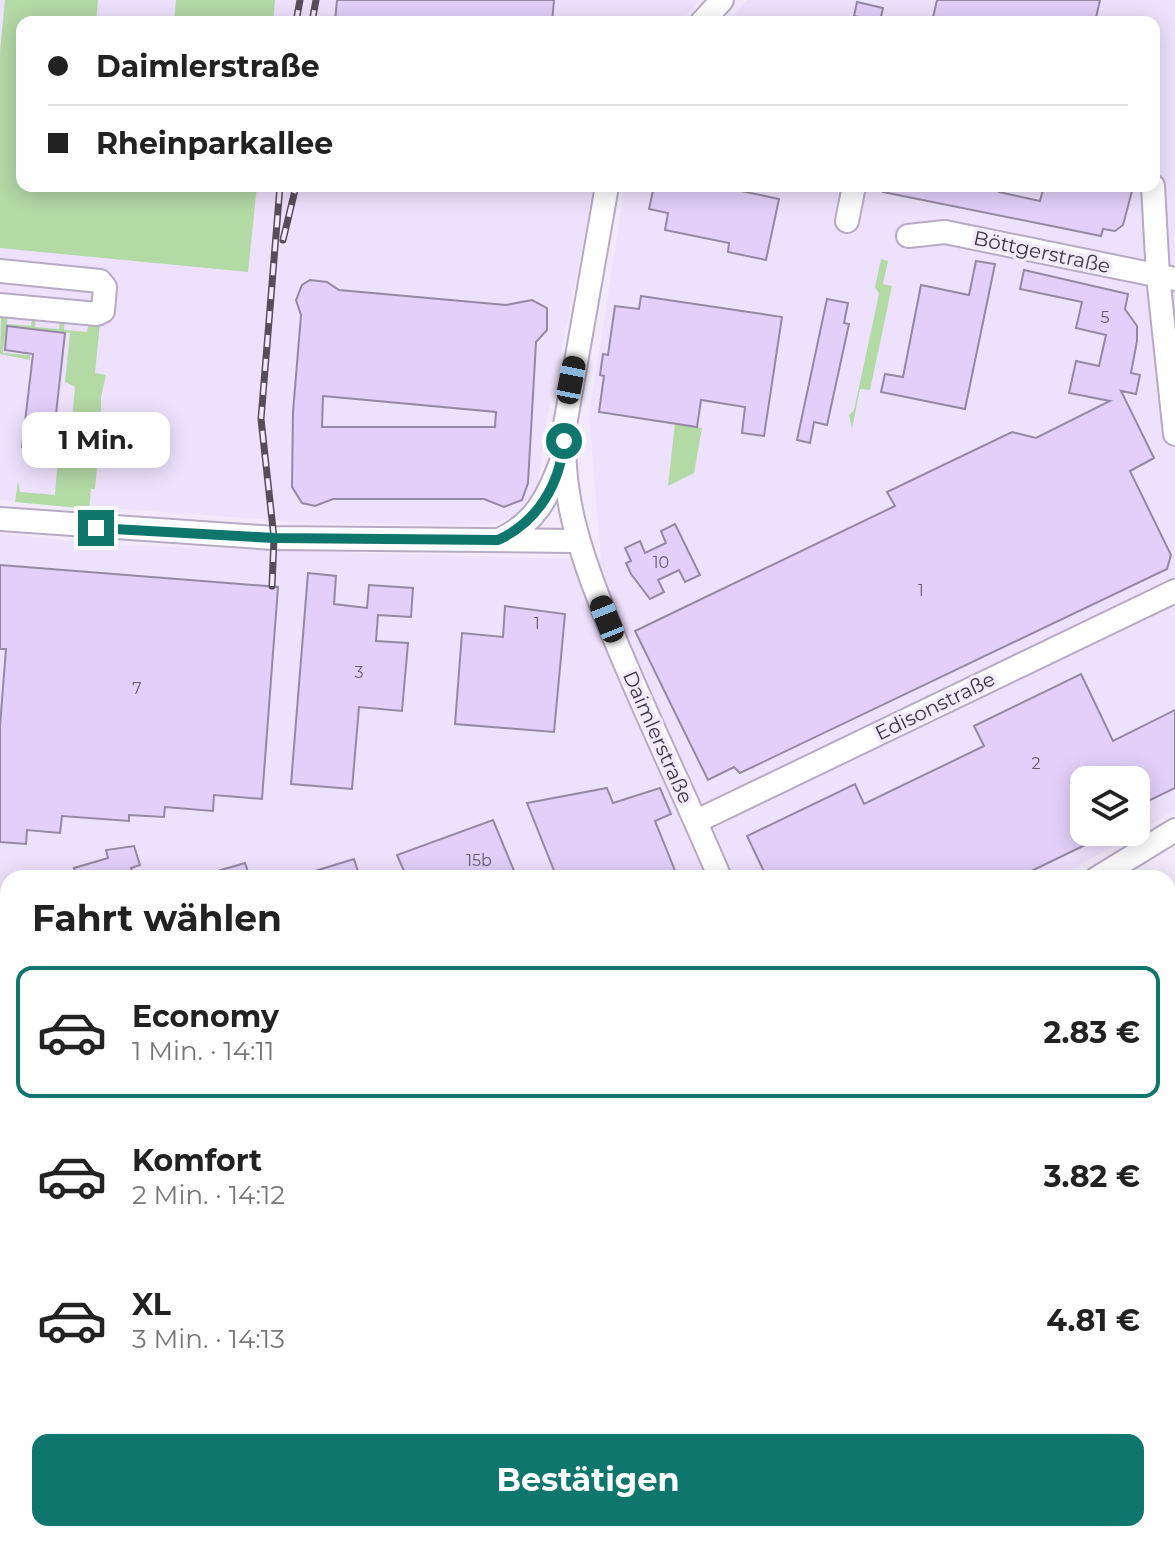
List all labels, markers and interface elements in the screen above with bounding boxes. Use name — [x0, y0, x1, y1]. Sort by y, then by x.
text: Daimlerstraße — [96, 48, 320, 85]
text: Rheinparkallee — [96, 125, 333, 162]
street label: Böttgerstraße — [971, 226, 1113, 278]
house number: 5 — [1100, 308, 1110, 327]
car — [555, 354, 587, 406]
callout: 1 Min. — [22, 412, 170, 468]
route start — [546, 423, 582, 459]
text: 1 Min. — [59, 424, 133, 456]
route end — [78, 510, 114, 546]
house number: 10 — [653, 553, 669, 572]
house number: 1 — [918, 581, 924, 600]
car — [587, 592, 627, 646]
house number: 1 — [534, 614, 540, 633]
house number: 3 — [354, 663, 364, 682]
street label: Daimlerstraße — [618, 667, 698, 807]
street label: Edisonstraße — [871, 667, 999, 745]
house number: 7 — [132, 679, 142, 698]
house number: 2 — [1031, 754, 1041, 773]
map controls — [1070, 766, 1150, 846]
button: layers — [1070, 766, 1150, 846]
house number: 15b — [466, 851, 492, 870]
text: Fahrt wählen — [32, 896, 282, 940]
icon: car — [36, 996, 108, 1068]
text: Economy — [132, 998, 279, 1035]
text: 2.83 € — [1043, 1014, 1140, 1051]
text: 1 Min. · 14:11 — [132, 1035, 274, 1067]
icon: car — [36, 1140, 108, 1212]
text: Komfort — [132, 1142, 262, 1179]
text: 3.82 € — [1044, 1158, 1140, 1195]
text: 2 Min. · 14:12 — [132, 1179, 285, 1211]
icon: car — [36, 1284, 108, 1356]
text: XL — [132, 1286, 171, 1323]
text: 4.81 € — [1046, 1302, 1140, 1339]
text: 3 Min. · 14:13 — [132, 1323, 285, 1355]
button: Bestätigen — [32, 1434, 1144, 1526]

